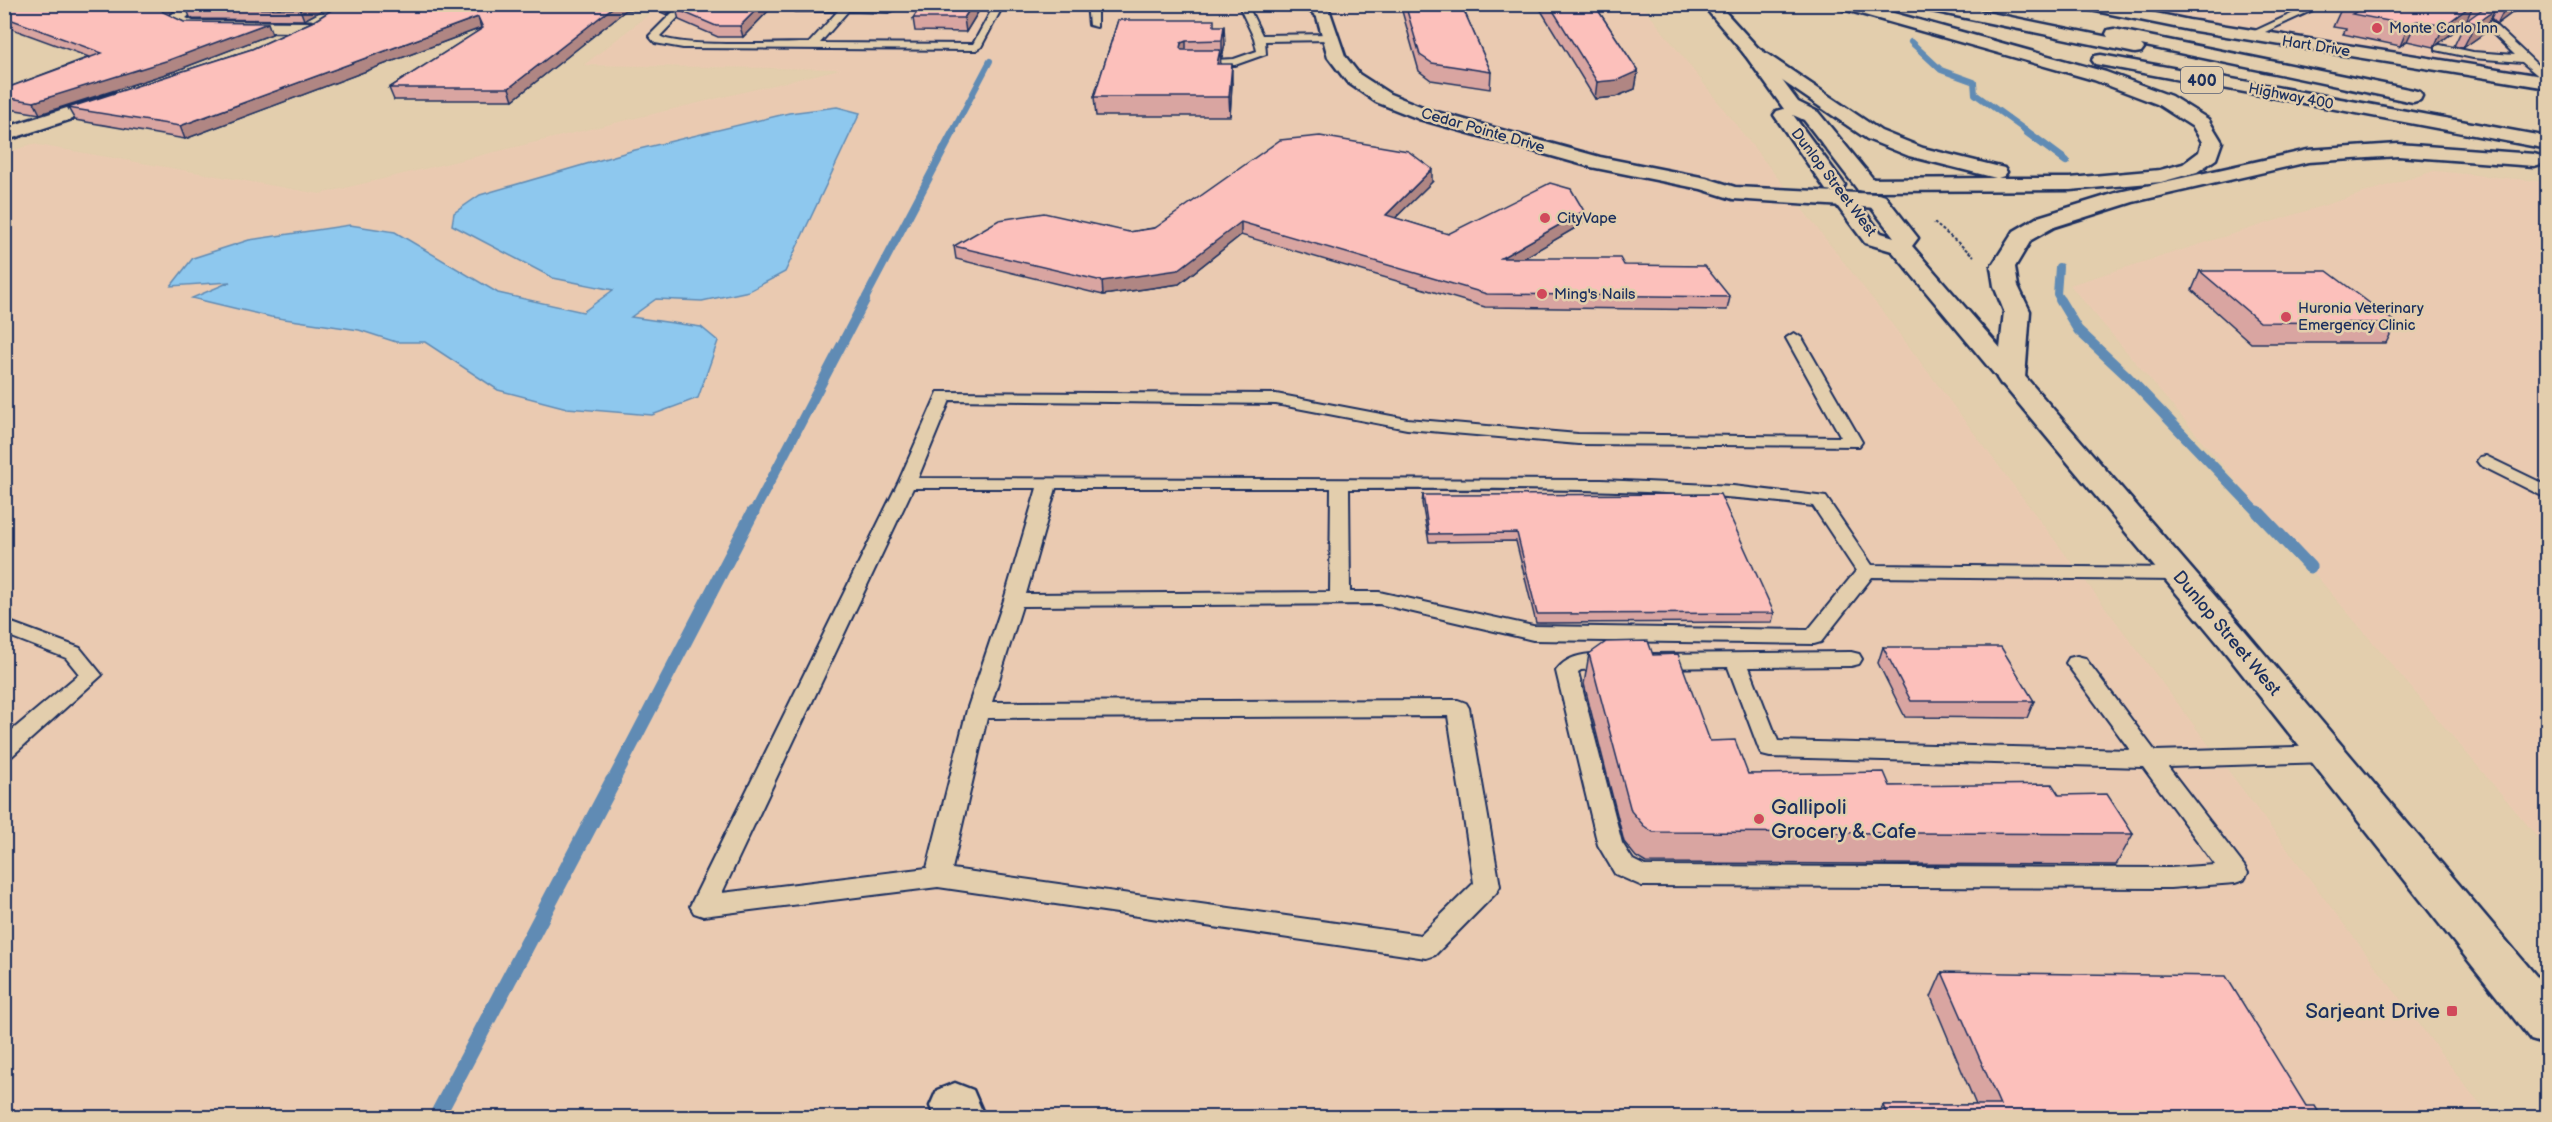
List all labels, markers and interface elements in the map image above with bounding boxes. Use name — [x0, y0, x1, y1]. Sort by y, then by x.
place label: Monte Carlo Inn — [2389, 19, 2498, 38]
marker: Monte Carlo Inn — [2370, 21, 2384, 35]
street label: Hart Drive — [2280, 32, 2352, 61]
road number: 400 — [2181, 67, 2223, 93]
street label: Highway 400 — [2247, 79, 2335, 114]
street label: Cedar Pointe Drive — [1419, 104, 1547, 157]
street label: Dunlop Street West — [1787, 125, 1881, 240]
place label: CityVape — [1557, 209, 1617, 228]
marker: CityVape — [1538, 211, 1552, 225]
place label: Ming's Nails — [1554, 285, 1636, 304]
marker: Ming's Nails — [1535, 287, 1549, 301]
place label: Huronia Veterinary Emergency Clinic — [2298, 299, 2424, 335]
marker: Huronia Veterinary Emergency Clinic — [2279, 310, 2293, 324]
street label: Dunlop Street West — [2168, 567, 2285, 700]
place label: Gallipoli Grocery & Cafe — [1771, 795, 1916, 844]
marker: Gallipoli Grocery & Cafe — [1752, 812, 1766, 826]
place label: Sarjeant Drive — [2305, 999, 2440, 1024]
marker: Sarjeant Drive — [2445, 1004, 2459, 1018]

